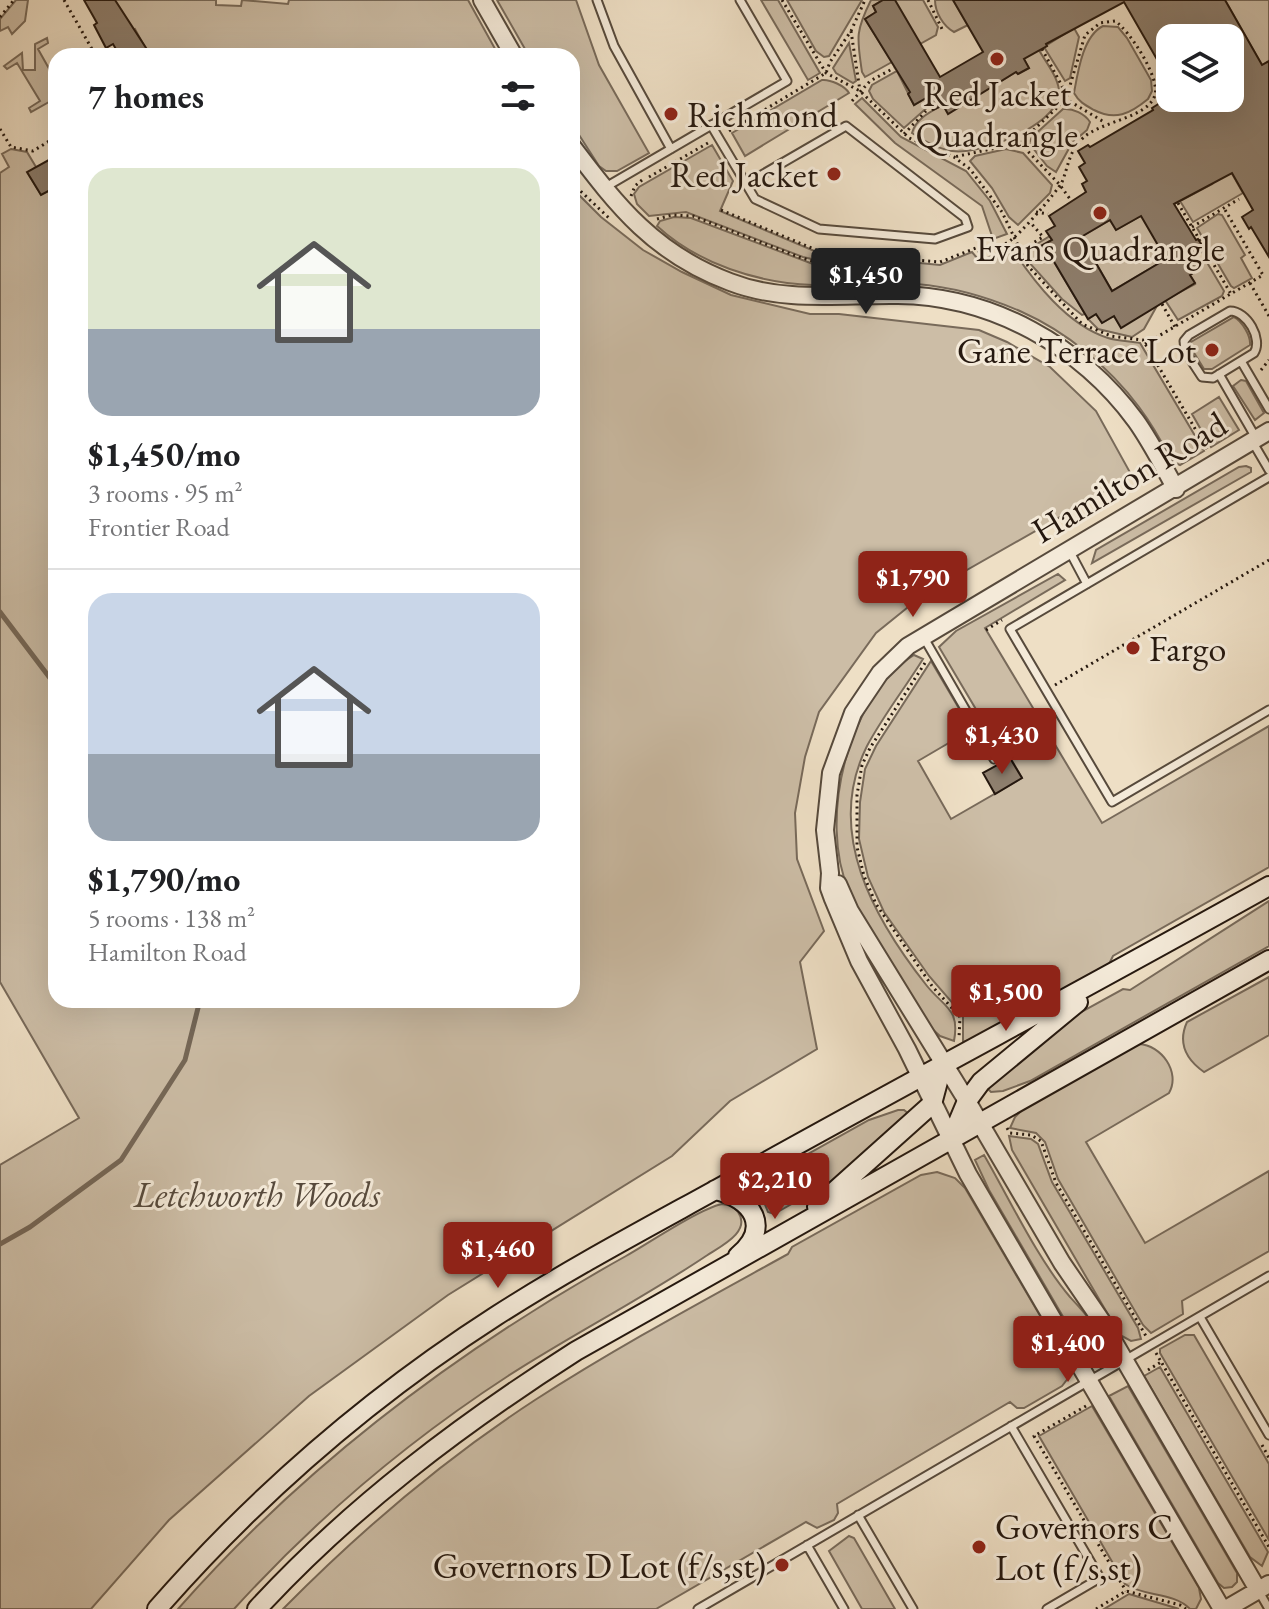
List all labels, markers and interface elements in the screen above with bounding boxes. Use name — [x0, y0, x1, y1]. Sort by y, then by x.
map controls — [1156, 24, 1244, 112]
button: layers — [1156, 24, 1244, 112]
marker: Red Jacket Quadrangle — [988, 50, 1006, 68]
place label: Red Jacket Quadrangle — [916, 70, 1078, 158]
text: 7 homes — [88, 74, 204, 118]
icon: filters — [496, 74, 540, 118]
place label: Richmond — [687, 91, 839, 138]
marker: Richmond — [662, 105, 680, 123]
place label: Red Jacket — [670, 151, 819, 198]
marker: Red Jacket — [825, 165, 843, 183]
marker: Evans Quadrangle — [1091, 204, 1109, 222]
icon: home — [242, 220, 386, 364]
place label: Evans Quadrangle — [975, 225, 1225, 272]
pin: $1,450 — [801, 248, 931, 316]
text: $1,450 — [829, 257, 903, 291]
place label: Gane Terrace Lot — [957, 327, 1197, 374]
marker: Gane Terrace Lot — [1203, 341, 1221, 359]
street label: Hamilton Road — [1023, 400, 1236, 554]
text: $1,450/mo — [88, 432, 240, 476]
text: 3 rooms · 95 m² — [88, 476, 243, 510]
text: Frontier Road — [88, 510, 230, 544]
pin: $1,790 — [848, 551, 978, 619]
text: $1,790 — [876, 560, 950, 594]
place label: Fargo — [1149, 625, 1226, 672]
marker: Fargo — [1124, 639, 1142, 657]
icon: home — [242, 645, 386, 789]
pin: $1,430 — [937, 708, 1067, 776]
text: $1,430 — [965, 717, 1039, 751]
text: $1,790/mo — [88, 857, 240, 901]
text: 5 rooms · 138 m² — [88, 901, 255, 935]
text: Hamilton Road — [88, 935, 247, 969]
pin: $1,500 — [941, 965, 1071, 1033]
text: $1,500 — [969, 974, 1043, 1008]
pin: $2,210 — [710, 1153, 840, 1221]
text: $2,210 — [738, 1162, 812, 1196]
park label: Letchworth Woods — [133, 1171, 381, 1218]
pin: $1,460 — [433, 1222, 563, 1290]
text: $1,460 — [461, 1231, 535, 1265]
pin: $1,400 — [1003, 1316, 1133, 1384]
text: $1,400 — [1031, 1325, 1105, 1359]
place label: Governors C Lot (f/s,st) — [995, 1503, 1173, 1591]
marker: Governors C Lot (f/s,st) — [970, 1538, 988, 1556]
place label: Governors D Lot (f/s,st) — [433, 1542, 766, 1589]
marker: Governors D Lot (f/s,st) — [773, 1556, 791, 1574]

